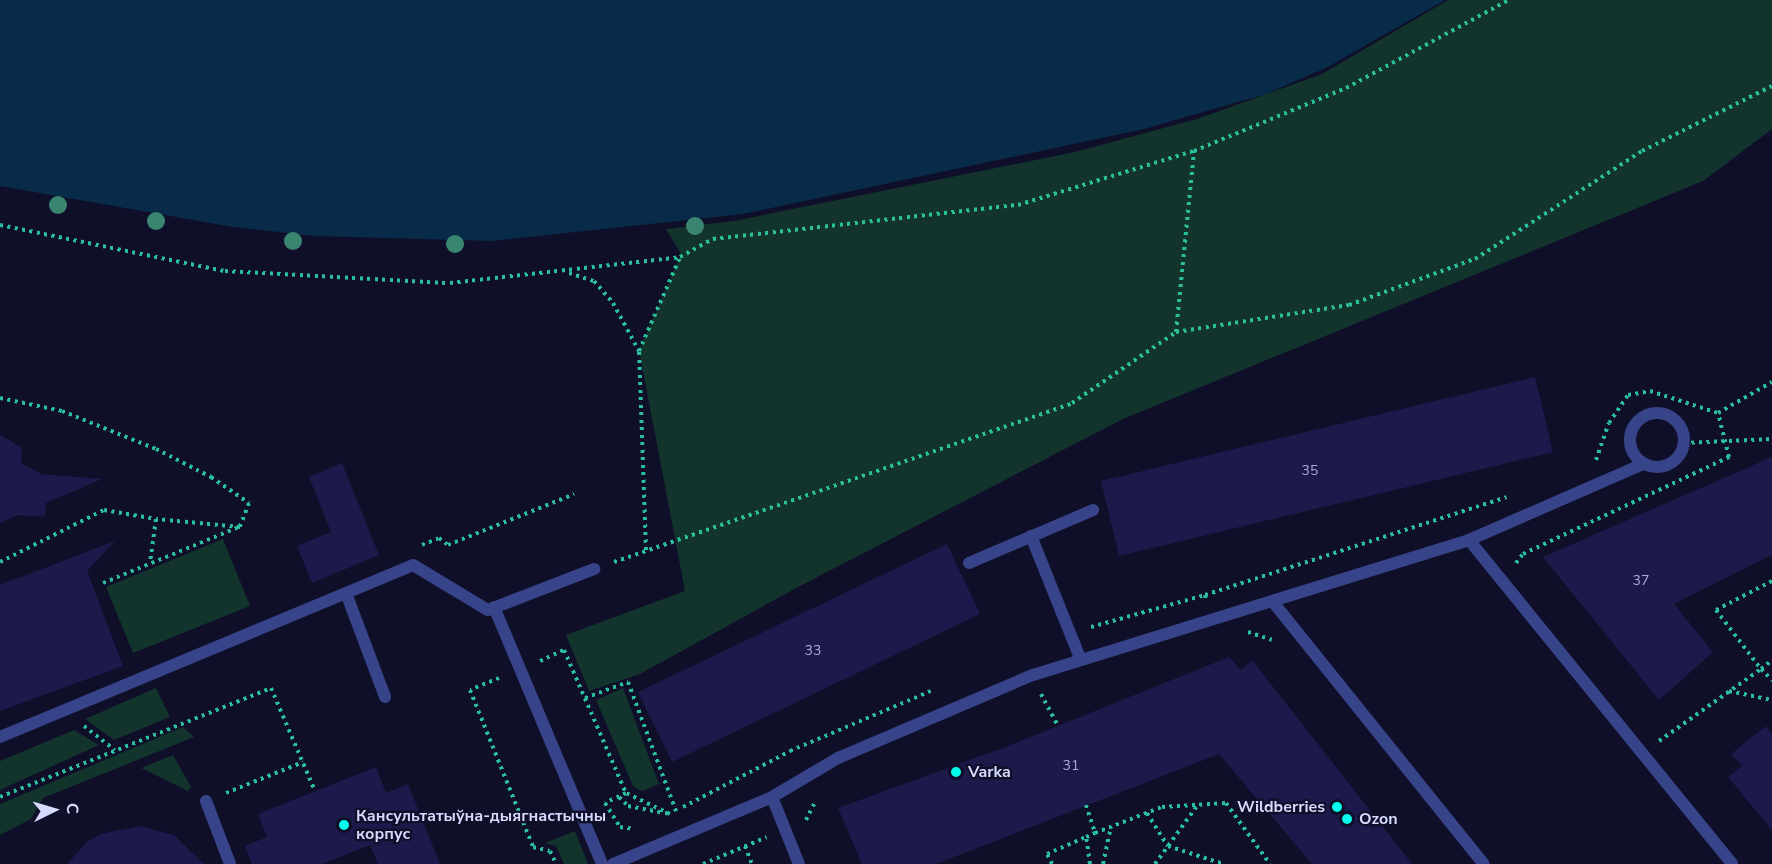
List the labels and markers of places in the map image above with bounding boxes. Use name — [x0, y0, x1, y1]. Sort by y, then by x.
place label: Varka — [968, 762, 1011, 782]
marker: Varka — [949, 765, 963, 779]
place label: Wildberries — [1237, 797, 1325, 817]
marker: Wildberries — [1330, 800, 1344, 814]
place label: Кансультатыўна-дыягнастычны корпус — [356, 806, 606, 844]
place label: Ozon — [1359, 809, 1398, 829]
marker: Ozon — [1340, 812, 1354, 826]
marker: Кансультатыўна-дыягнастычны корпус — [337, 818, 351, 832]

